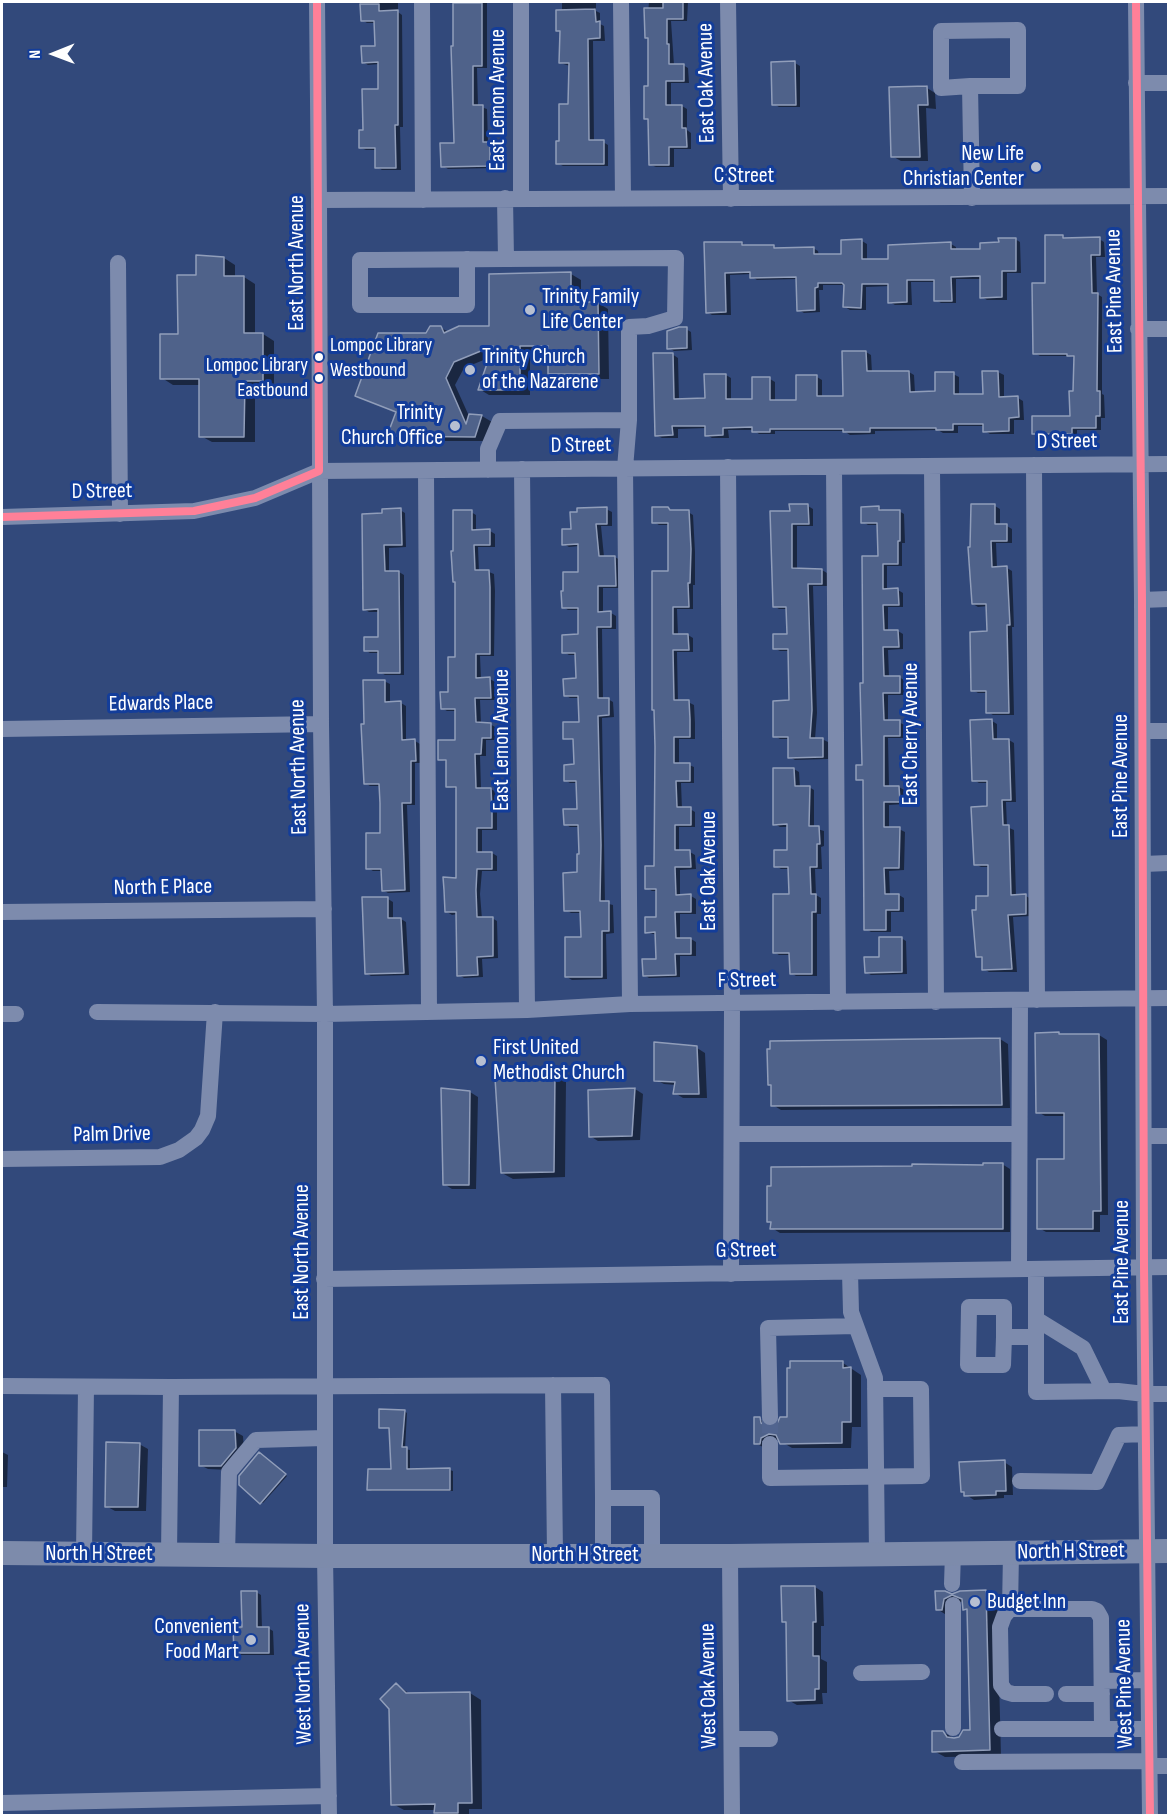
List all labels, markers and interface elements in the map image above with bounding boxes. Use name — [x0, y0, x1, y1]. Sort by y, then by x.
street label: East Oak Avenue — [693, 23, 721, 143]
north arrow — [24, 24, 84, 84]
street label: East Lemon Avenue — [485, 29, 511, 171]
text: N — [26, 50, 45, 59]
place label: New Life Christian Center — [903, 141, 1024, 192]
marker: New Life Christian Center — [1029, 160, 1043, 174]
street label: C Street — [714, 163, 774, 189]
street label: East North Avenue — [284, 195, 310, 331]
street label: East Pine Avenue — [1101, 229, 1129, 353]
place label: Trinity Family Life Center — [542, 284, 639, 336]
marker: Trinity Family Life Center — [523, 303, 537, 317]
place label: Lompoc Library Westbound — [330, 334, 432, 381]
place label: Trinity Church of the Nazarene — [482, 344, 599, 396]
marker: Lompoc Library Westbound — [313, 351, 325, 363]
place label: Lompoc Library Eastbound — [206, 354, 308, 401]
marker: Trinity Church of the Nazarene — [463, 363, 477, 377]
marker: Lompoc Library Eastbound — [313, 372, 325, 384]
place label: Trinity Church Office — [341, 400, 443, 452]
marker: Trinity Church Office — [448, 419, 462, 433]
street label: D Street — [1036, 428, 1098, 456]
street label: D Street — [550, 432, 612, 460]
street label: D Street — [71, 478, 133, 506]
street label: East Cherry Avenue — [898, 663, 924, 805]
street label: East Lemon Avenue — [489, 669, 515, 811]
street label: Edwards Place — [108, 690, 214, 718]
street label: East North Avenue — [285, 699, 313, 835]
street label: East Pine Avenue — [1108, 714, 1134, 838]
street label: East Oak Avenue — [696, 811, 722, 931]
street label: North E Place — [114, 874, 212, 902]
street label: F Street — [717, 967, 777, 995]
place label: First United Methodist Church — [493, 1035, 625, 1086]
marker: First United Methodist Church — [474, 1054, 488, 1068]
street label: Palm Drive — [73, 1121, 151, 1149]
street label: East North Avenue — [289, 1184, 315, 1320]
street label: East Pine Avenue — [1109, 1200, 1135, 1324]
street label: G Street — [715, 1237, 777, 1265]
street label: North H Street — [1017, 1538, 1125, 1566]
street label: North H Street — [45, 1541, 153, 1567]
street label: North H Street — [531, 1542, 639, 1568]
place label: Budget Inn — [987, 1589, 1066, 1615]
marker: Budget Inn — [968, 1595, 982, 1609]
street label: West North Avenue — [290, 1603, 318, 1745]
place label: Convenient Food Mart — [154, 1614, 239, 1666]
street label: West Pine Avenue — [1111, 1619, 1139, 1749]
street label: West Oak Avenue — [695, 1623, 723, 1749]
marker: Convenient Food Mart — [244, 1633, 258, 1647]

